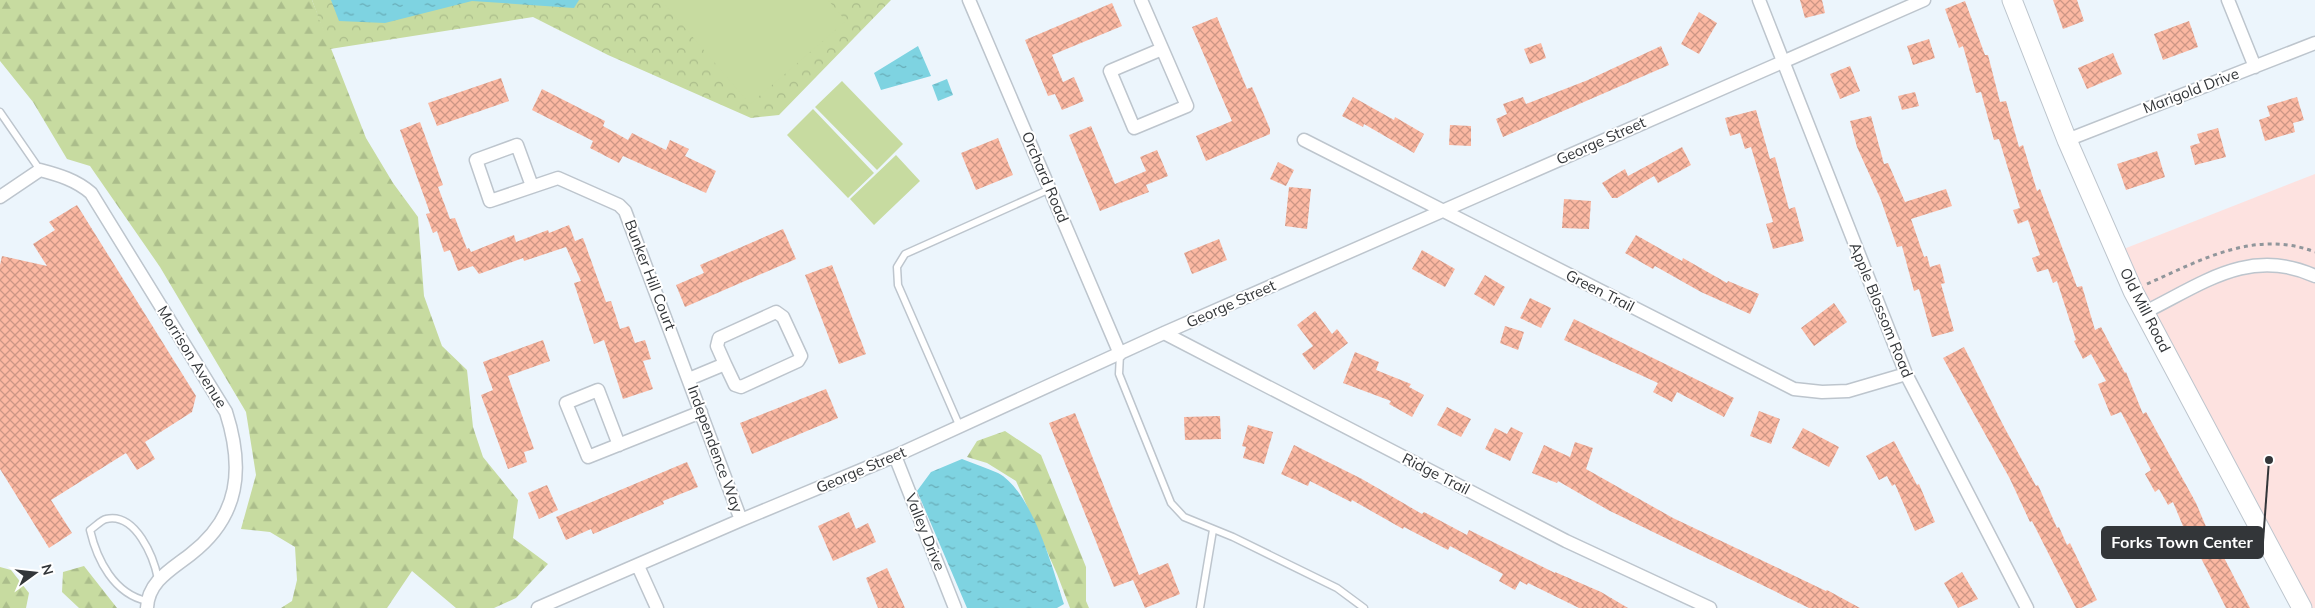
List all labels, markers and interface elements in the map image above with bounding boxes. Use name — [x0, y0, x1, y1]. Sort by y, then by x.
street label: Marigold Drive — [2140, 64, 2241, 118]
street label: George Street — [1553, 112, 1648, 169]
street label: Orchard Road — [1018, 128, 1073, 225]
street label: Bunker Hill Court — [621, 217, 680, 333]
street label: Apple Blossom Road — [1846, 239, 1917, 380]
street label: Old Mill Road — [2116, 264, 2175, 355]
street label: Green Trail — [1563, 265, 1638, 316]
street label: George Street — [1183, 275, 1278, 332]
street label: Morrison Avenue — [153, 302, 231, 411]
street label: Independence Way — [684, 383, 747, 515]
street label: George Street — [813, 442, 909, 497]
street label: Ridge Trail — [1399, 448, 1473, 499]
street label: Valley Drive — [901, 490, 950, 573]
callout: Forks Town Center — [2102, 527, 2263, 558]
text: Forks Town Center — [2111, 532, 2254, 552]
north arrow — [10, 548, 60, 598]
text: N — [37, 562, 58, 577]

